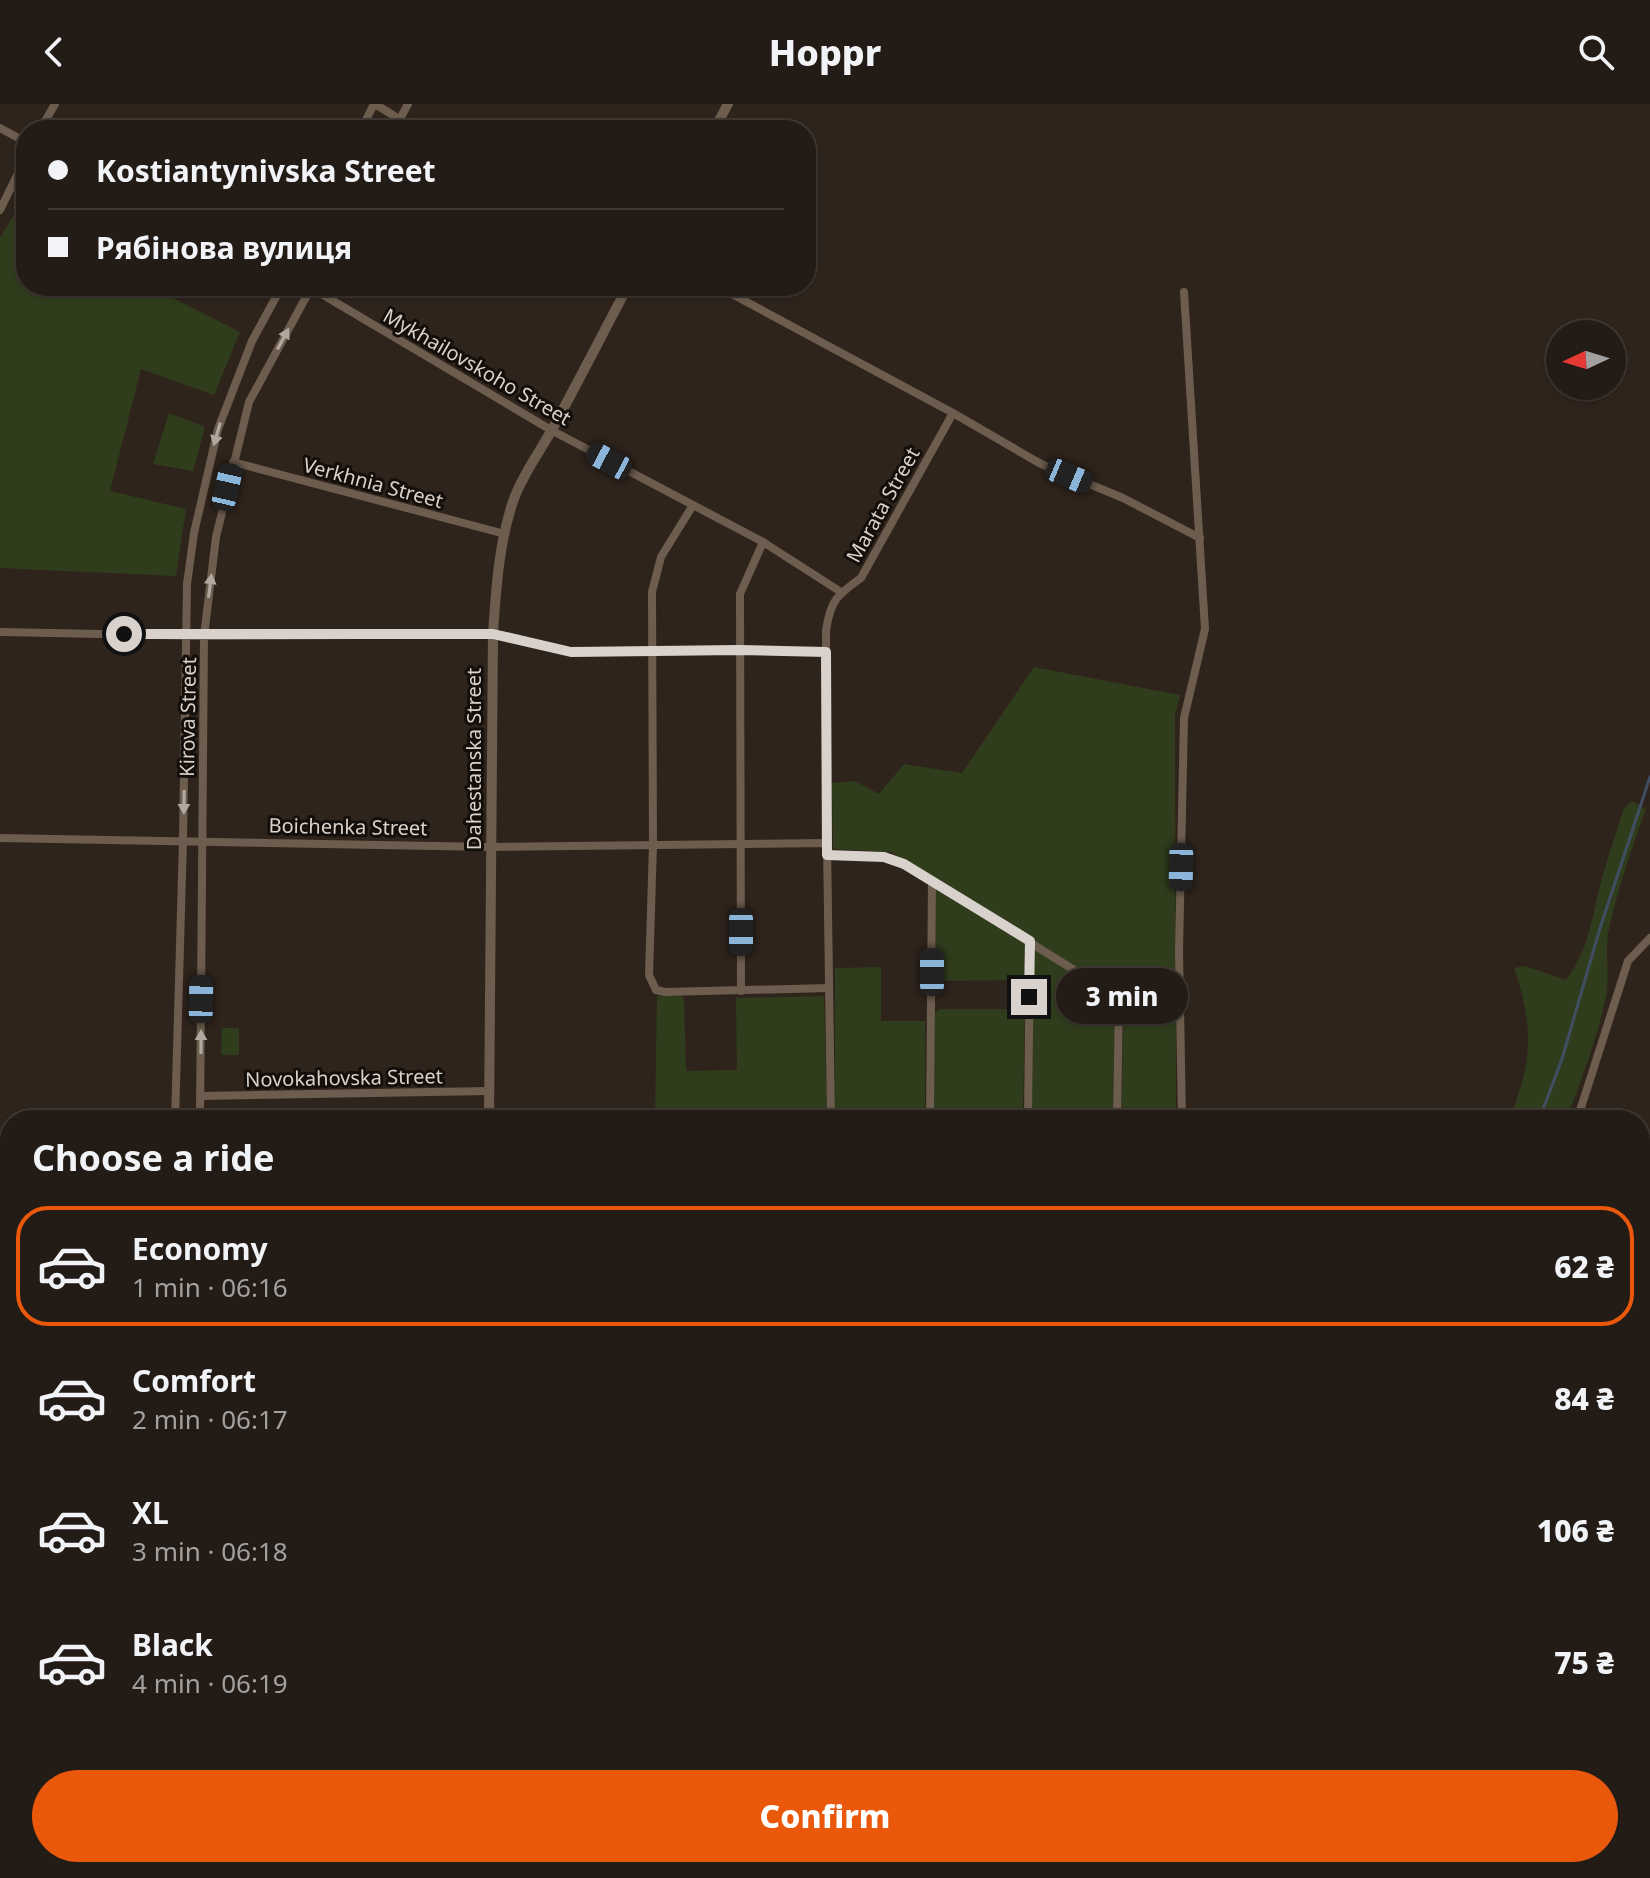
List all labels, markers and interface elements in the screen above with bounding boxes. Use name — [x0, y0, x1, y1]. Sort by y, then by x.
text: Hoppr — [769, 28, 881, 77]
icon: back — [32, 30, 76, 74]
icon: search — [1574, 30, 1618, 74]
text: Kostiantynivska Street — [96, 150, 436, 191]
text: Рябінова вулиця — [96, 227, 352, 268]
street label: Mykhailovskoho Street — [378, 302, 576, 431]
north arrow — [1546, 320, 1626, 400]
map controls — [1546, 320, 1626, 400]
one-way arrow — [276, 328, 290, 351]
one-way arrow — [211, 421, 223, 446]
car — [582, 439, 636, 483]
street label: Marata Street — [840, 442, 925, 567]
street label: Verkhnia Street — [300, 451, 446, 514]
car — [1042, 456, 1096, 496]
car — [210, 461, 244, 513]
one-way arrow — [204, 573, 217, 598]
route start — [106, 616, 142, 652]
street label: Kirova Street — [173, 657, 202, 777]
street label: Dahestanska Street — [460, 668, 487, 850]
one-way arrow — [178, 790, 190, 815]
street label: Boichenka Street — [268, 812, 428, 841]
car — [1169, 843, 1193, 891]
car — [729, 908, 753, 956]
car — [920, 948, 944, 996]
callout: 3 min — [1057, 969, 1189, 1025]
car — [189, 975, 213, 1023]
text: 3 min — [1086, 978, 1158, 1014]
route end — [1011, 979, 1047, 1015]
one-way arrow — [195, 1029, 207, 1054]
street label: Novokahovska Street — [245, 1062, 443, 1093]
text: Choose a ride — [32, 1133, 274, 1182]
text: Economy — [132, 1228, 268, 1269]
icon: car — [36, 1230, 108, 1302]
text: 62 ₴ — [1554, 1246, 1614, 1287]
text: 1 min · 06:16 — [132, 1269, 288, 1305]
text: Comfort — [132, 1360, 256, 1401]
icon: car — [36, 1362, 108, 1434]
text: 84 ₴ — [1554, 1378, 1614, 1419]
text: 2 min · 06:17 — [132, 1401, 288, 1437]
text: XL — [132, 1492, 169, 1533]
icon: car — [36, 1494, 108, 1566]
text: 106 ₴ — [1537, 1510, 1614, 1551]
text: 3 min · 06:18 — [132, 1533, 288, 1569]
text: Black — [132, 1624, 213, 1665]
icon: car — [36, 1626, 108, 1698]
text: 75 ₴ — [1554, 1642, 1614, 1683]
text: 4 min · 06:19 — [132, 1665, 288, 1701]
button: Confirm — [32, 1770, 1618, 1862]

